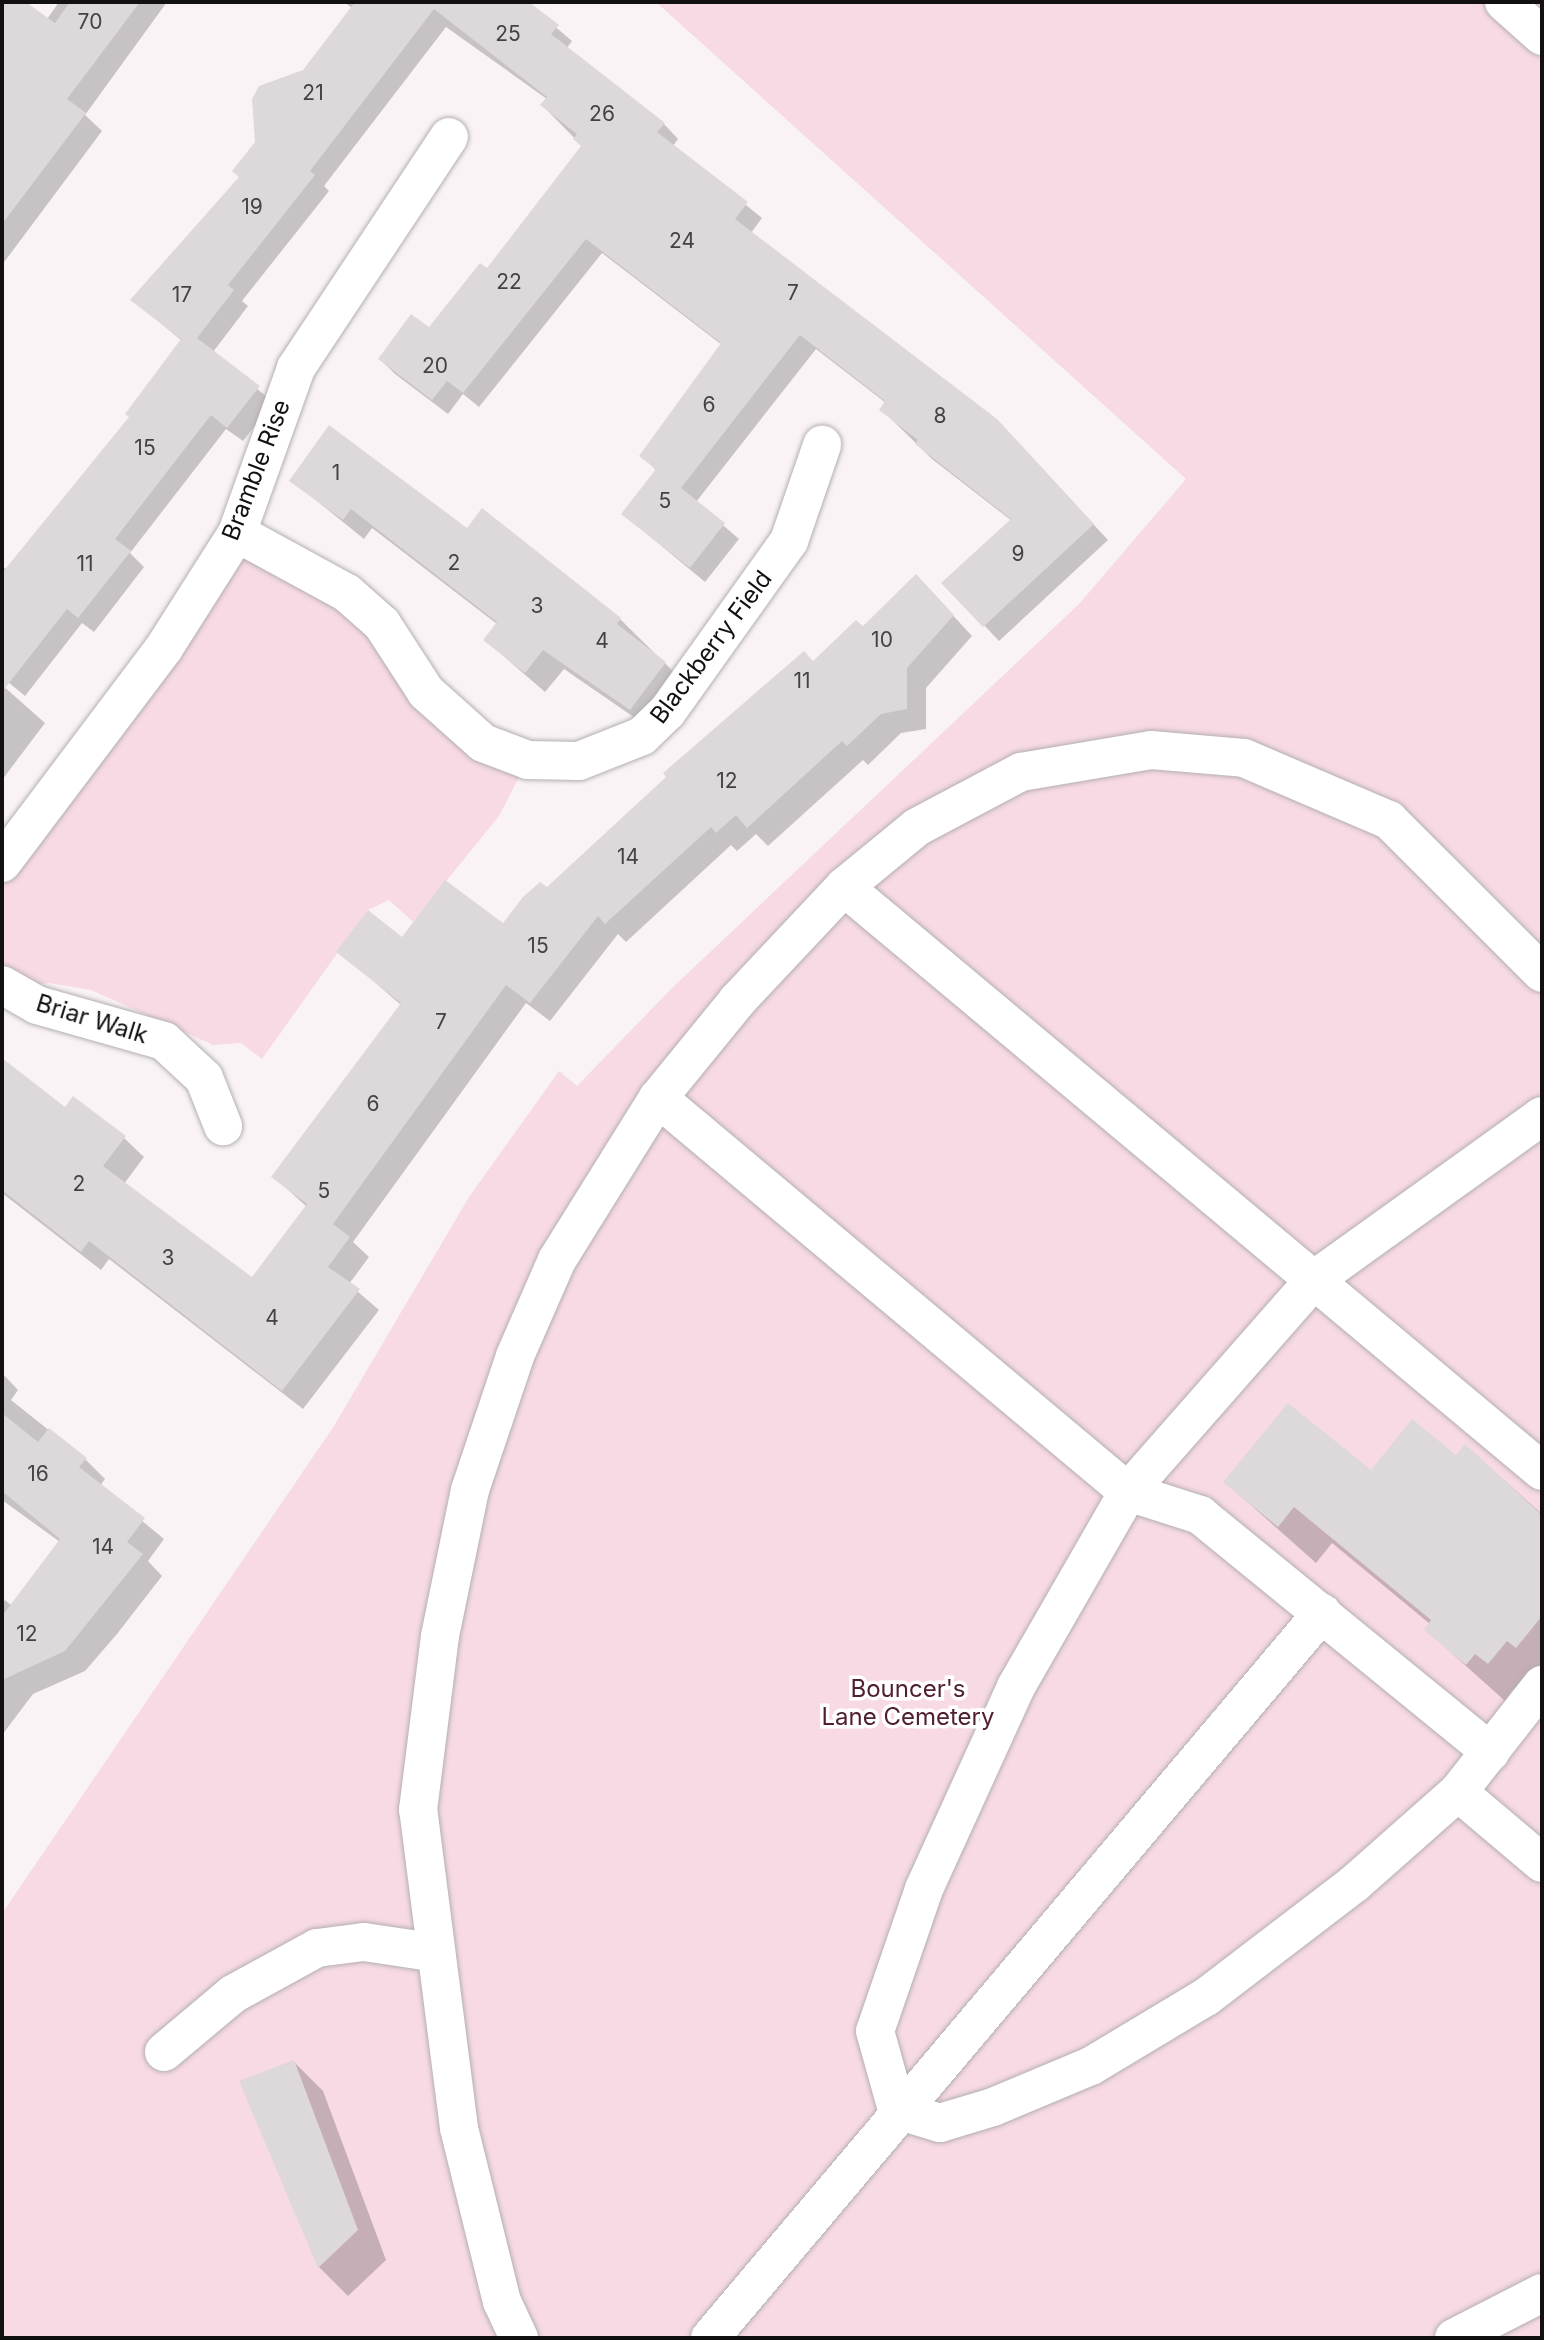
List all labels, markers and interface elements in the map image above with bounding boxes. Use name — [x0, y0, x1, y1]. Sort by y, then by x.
house number: 70 — [78, 9, 102, 35]
house number: 25 — [495, 21, 521, 47]
house number: 21 — [302, 80, 324, 106]
house number: 26 — [589, 101, 615, 127]
house number: 19 — [241, 194, 263, 220]
house number: 24 — [669, 228, 695, 254]
house number: 22 — [496, 269, 522, 295]
house number: 7 — [787, 280, 799, 306]
house number: 17 — [172, 282, 192, 308]
house number: 20 — [422, 353, 448, 379]
house number: 6 — [702, 392, 716, 418]
street label: Bramble Rise — [216, 396, 296, 544]
house number: 8 — [934, 403, 946, 429]
house number: 15 — [134, 435, 156, 461]
house number: 1 — [332, 460, 340, 486]
house number: 5 — [659, 488, 671, 514]
house number: 9 — [1011, 541, 1025, 567]
house number: 2 — [448, 550, 460, 576]
house number: 11 — [76, 551, 94, 577]
street label: Blackberry Field — [644, 565, 778, 729]
house number: 3 — [531, 593, 543, 619]
house number: 10 — [871, 627, 893, 653]
house number: 4 — [595, 628, 609, 654]
house number: 11 — [793, 668, 811, 694]
house number: 12 — [716, 768, 738, 794]
house number: 14 — [617, 844, 639, 870]
house number: 15 — [527, 933, 549, 959]
street label: Briar Walk — [33, 988, 151, 1050]
house number: 7 — [435, 1009, 447, 1035]
house number: 6 — [366, 1091, 380, 1117]
house number: 2 — [73, 1171, 85, 1197]
house number: 5 — [318, 1178, 330, 1204]
house number: 3 — [162, 1245, 174, 1271]
house number: 4 — [265, 1305, 279, 1331]
house number: 16 — [27, 1461, 49, 1487]
house number: 14 — [92, 1534, 114, 1560]
house number: 12 — [16, 1621, 38, 1647]
park label: Bouncer's Lane Cemetery — [821, 1675, 995, 1731]

